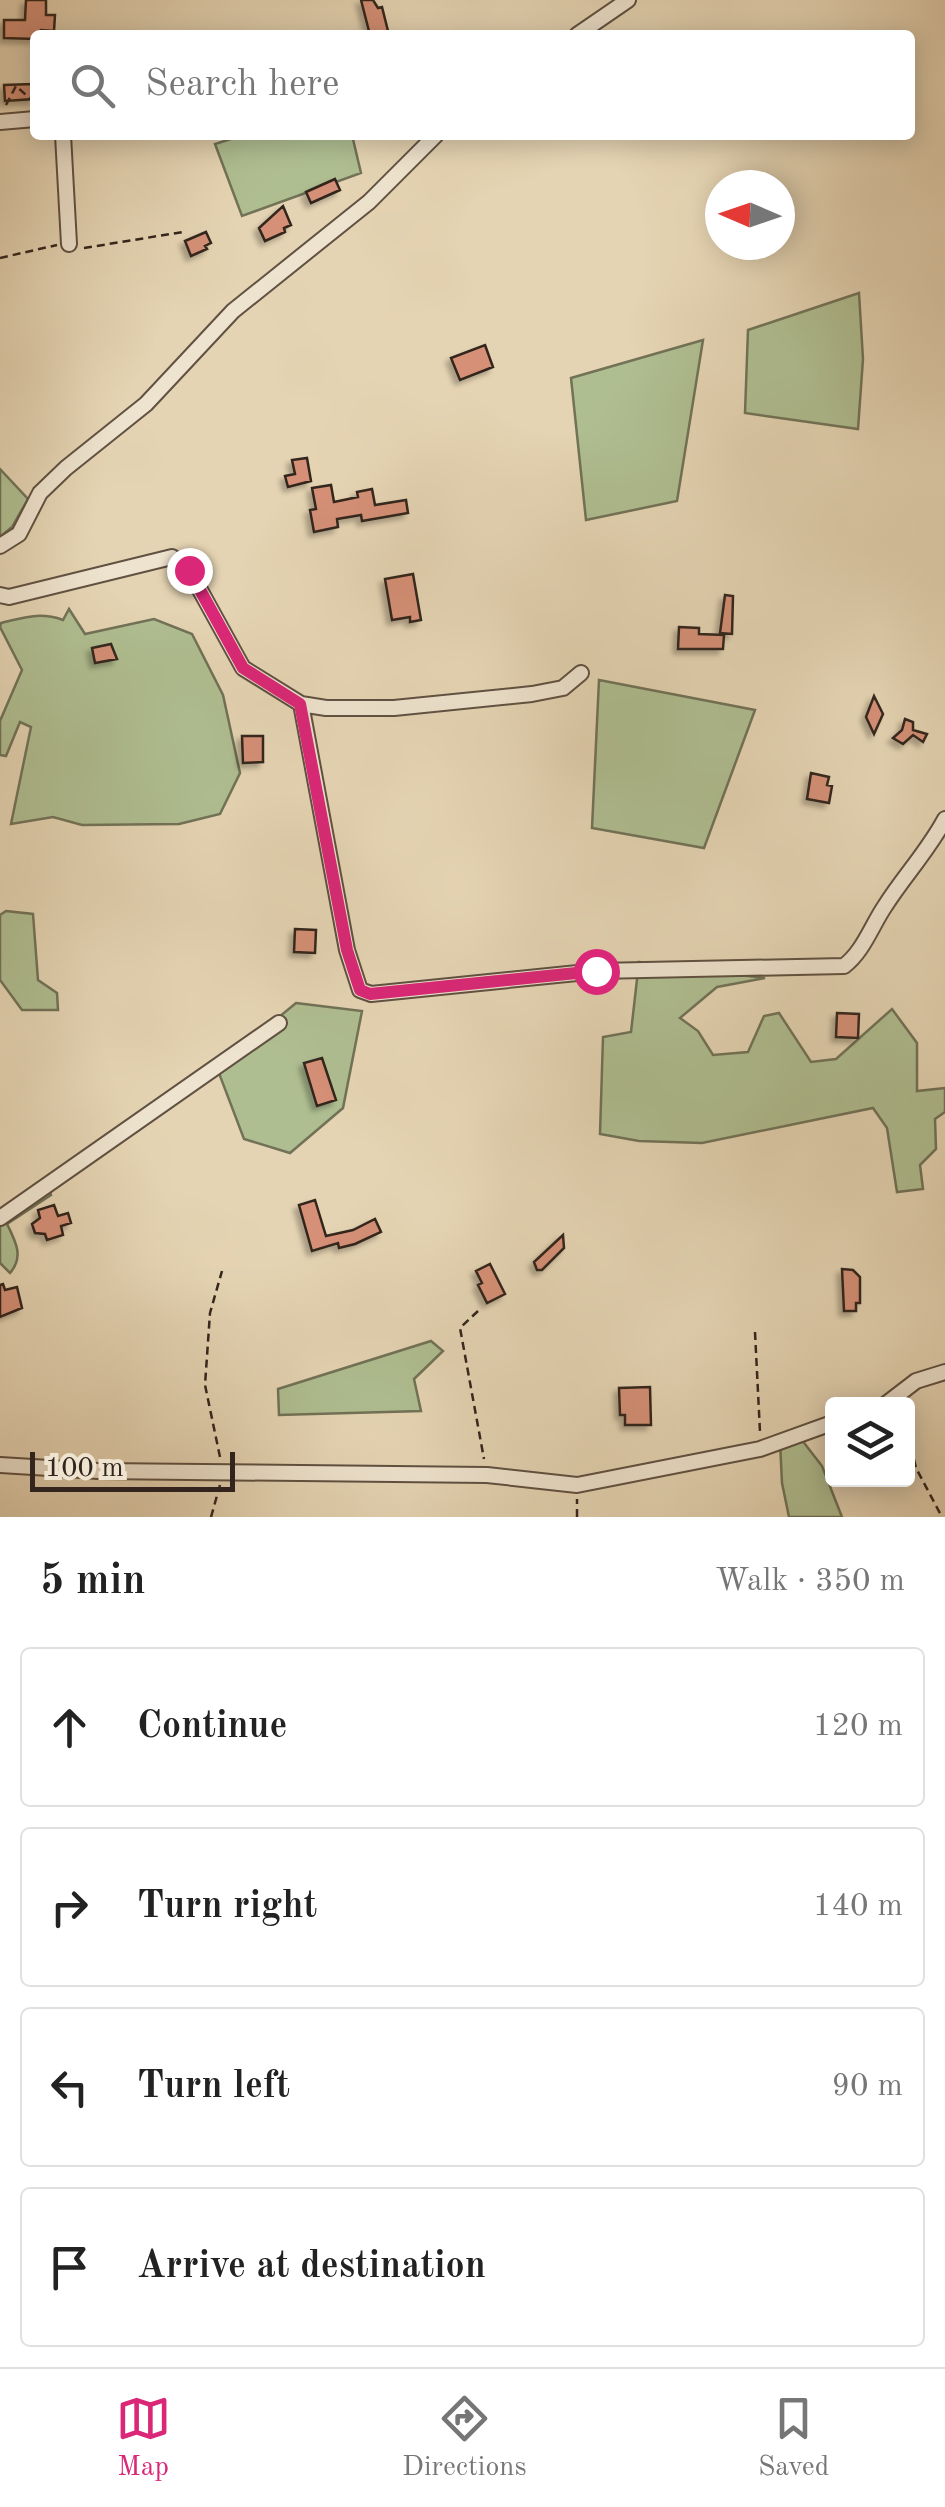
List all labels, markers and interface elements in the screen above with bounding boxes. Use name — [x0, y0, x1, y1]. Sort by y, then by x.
search box — [30, 30, 915, 140]
icon: search — [65, 58, 120, 113]
text: Search here — [145, 66, 340, 104]
north arrow — [705, 170, 795, 260]
route end — [167, 548, 213, 594]
route start — [574, 949, 620, 995]
map controls — [825, 1397, 915, 1487]
button: layers — [825, 1397, 915, 1487]
scale bar — [30, 1447, 235, 1492]
text: 100 m — [45, 1455, 124, 1483]
text: 5 min — [40, 1561, 146, 1603]
text: Walk · 350 m — [715, 1566, 905, 1598]
icon: ahead — [42, 1700, 97, 1755]
text: Continue — [137, 1708, 287, 1746]
text: 120 m — [813, 1711, 903, 1743]
icon: right — [42, 1880, 97, 1935]
text: Turn right — [137, 1888, 317, 1926]
text: 140 m — [813, 1891, 903, 1923]
icon: left — [42, 2060, 97, 2115]
text: Turn left — [137, 2068, 290, 2106]
text: 90 m — [832, 2071, 903, 2103]
icon: arrive — [42, 2240, 97, 2295]
text: Arrive at destination — [137, 2248, 486, 2286]
tab: Map — [116, 2391, 171, 2486]
tab: Directions — [402, 2391, 527, 2486]
tab: Saved — [758, 2391, 829, 2486]

